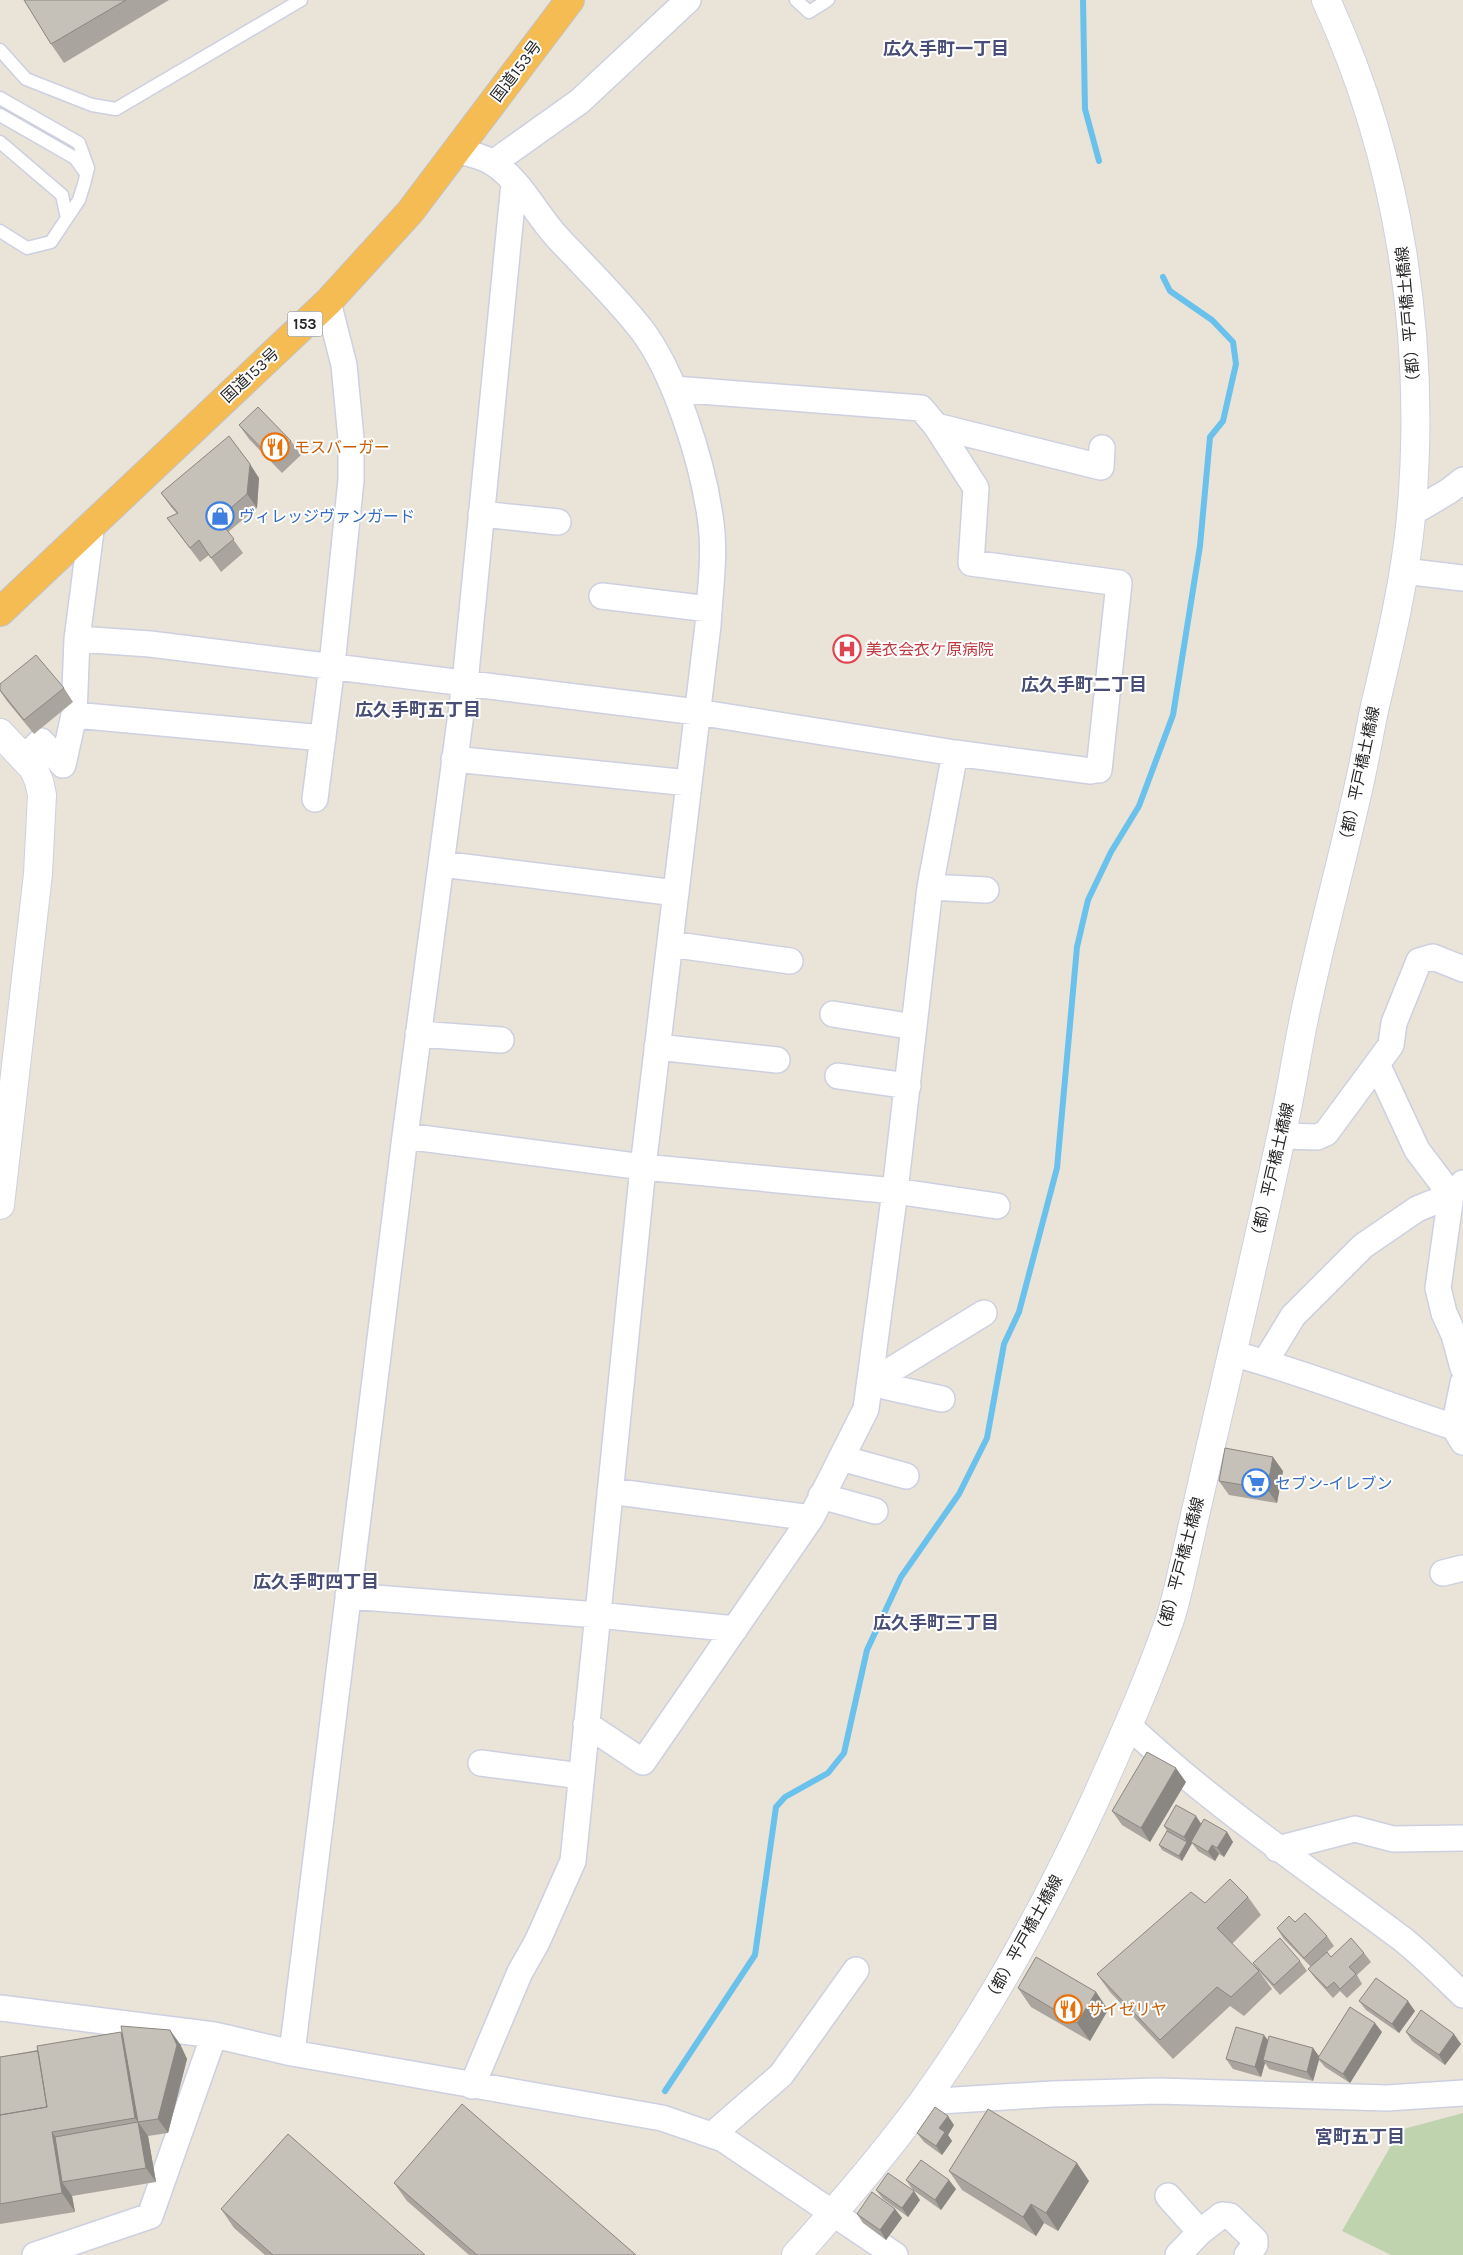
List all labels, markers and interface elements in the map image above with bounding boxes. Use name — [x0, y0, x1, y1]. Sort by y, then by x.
street label: 国道153号 — [487, 37, 545, 105]
district label: 広久手町一丁目 — [883, 38, 1009, 60]
street label: （都）平戸橋土橋線 — [1392, 245, 1424, 391]
road number: 153 — [288, 312, 322, 336]
street label: 国道153号 — [217, 344, 283, 406]
restaurant icon: モスバーガー — [260, 432, 290, 462]
place label: モスバーガー — [294, 438, 390, 457]
shop icon: ヴィレッジヴァンガード — [205, 501, 235, 531]
place label: ヴィレッジヴァンガード — [239, 507, 415, 526]
hospital icon: 美衣会衣ケ原病院 — [832, 634, 862, 664]
place label: 美衣会衣ケ原病院 — [866, 640, 994, 659]
district label: 広久手町二丁目 — [1021, 674, 1147, 696]
district label: 広久手町五丁目 — [355, 699, 481, 721]
street label: （都）平戸橋土橋線 — [1335, 705, 1383, 849]
street label: （都）平戸橋土橋線 — [1247, 1101, 1297, 1245]
supermarket icon: セブン-イレブン — [1241, 1468, 1271, 1498]
place label: セブン-イレブン — [1275, 1474, 1393, 1493]
street label: （都）平戸橋土橋線 — [1152, 1495, 1208, 1639]
district label: 広久手町四丁目 — [253, 1571, 379, 1593]
district label: 広久手町三丁目 — [873, 1612, 999, 1634]
street label: （都）平戸橋土橋線 — [980, 1871, 1066, 2007]
restaurant icon: サイゼリヤ — [1053, 1994, 1083, 2024]
place label: サイゼリヤ — [1087, 2000, 1167, 2019]
district label: 宮町五丁目 — [1315, 2126, 1405, 2148]

